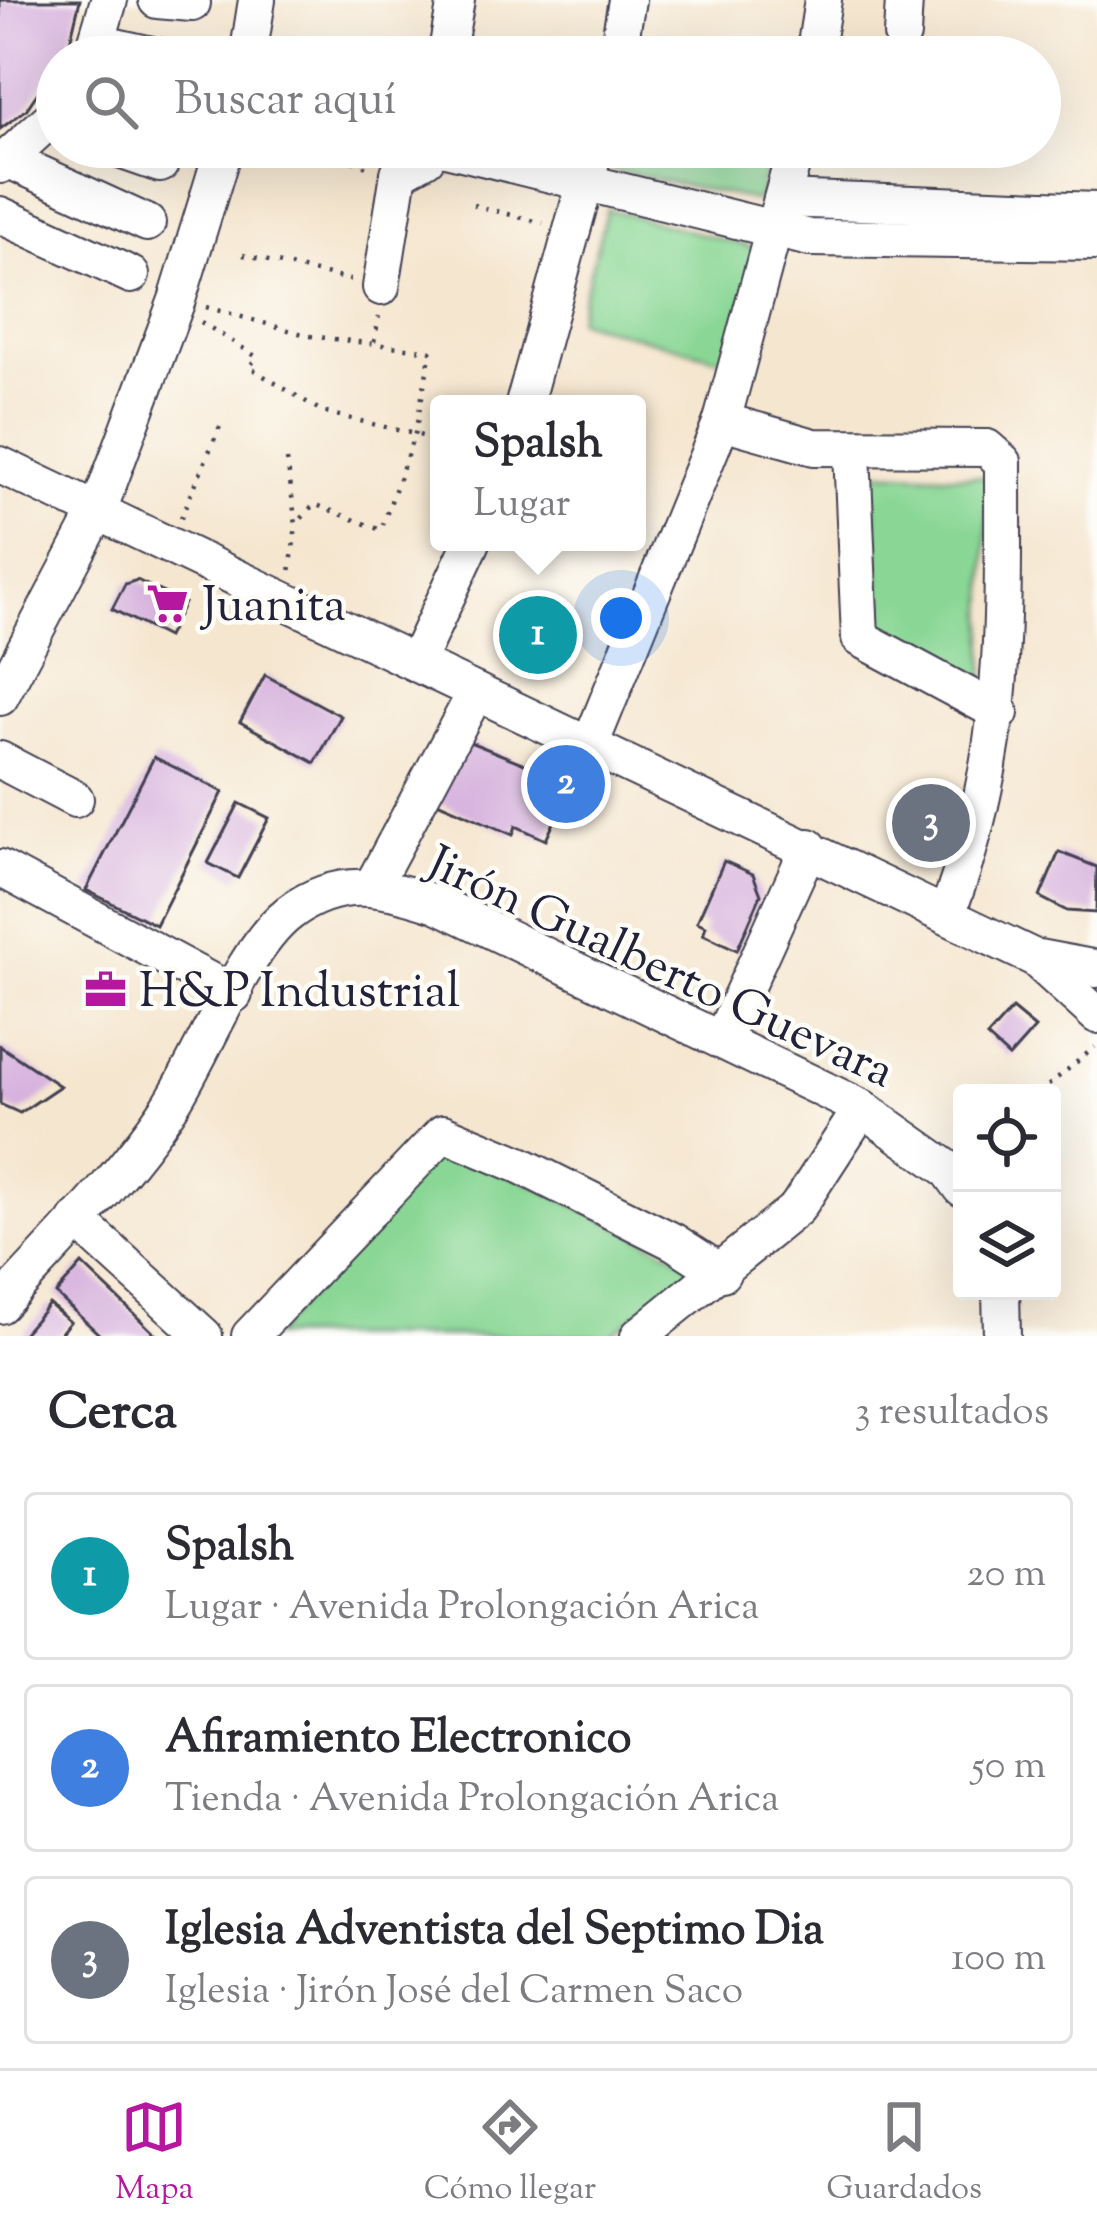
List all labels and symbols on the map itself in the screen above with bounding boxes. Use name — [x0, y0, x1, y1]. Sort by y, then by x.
place label: Juanita — [199, 574, 346, 643]
supermarket icon: Juanita — [145, 580, 191, 626]
your location — [591, 588, 651, 648]
pin: 1 — [499, 590, 577, 680]
pin: 2 — [527, 739, 605, 829]
pin: 3 — [892, 778, 970, 868]
street label: Jirón Gualberto Guevara — [412, 830, 904, 1109]
place label: H&P Industrial — [139, 960, 460, 1029]
office icon: H&P Industrial — [82, 966, 128, 1012]

